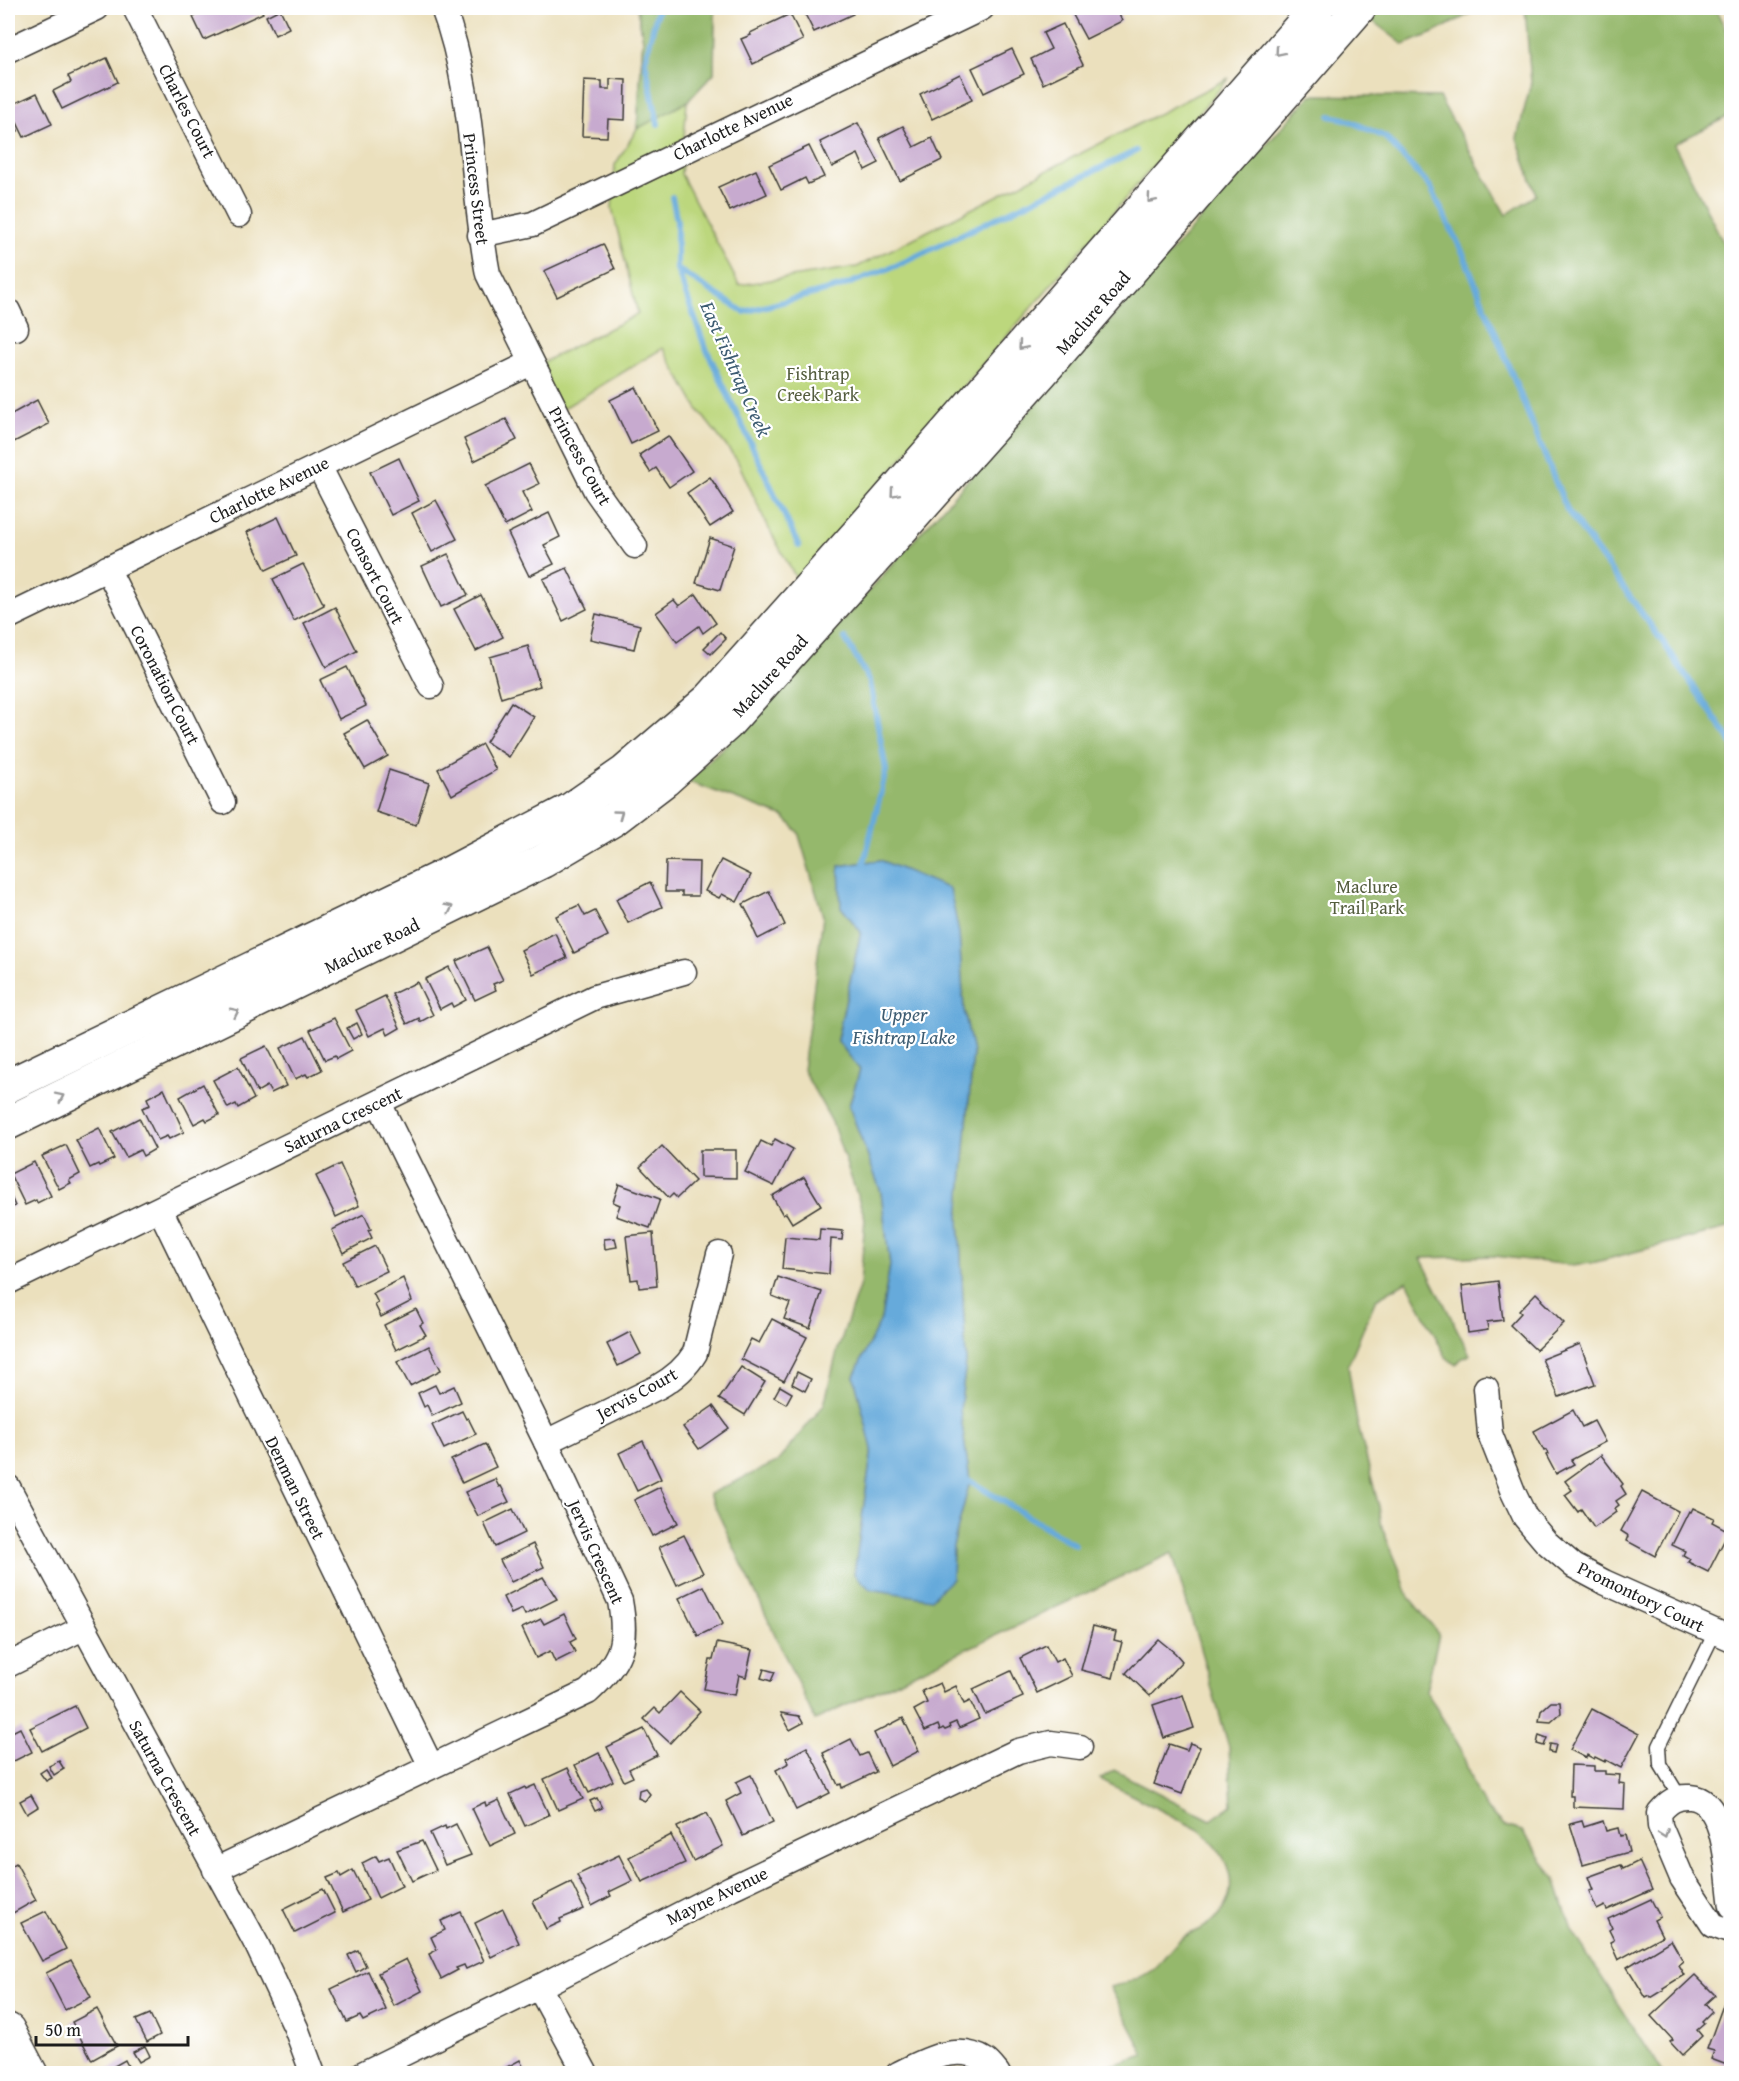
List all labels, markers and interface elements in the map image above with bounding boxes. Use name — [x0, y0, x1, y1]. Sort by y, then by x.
one-way arrow — [1275, 45, 1286, 56]
street label: Charles Court — [152, 59, 223, 163]
street label: Charlotte Avenue — [668, 86, 797, 167]
street label: Princess Street — [456, 131, 497, 247]
one-way arrow — [1147, 192, 1158, 203]
street label: Maclure Road — [1049, 265, 1137, 360]
water label: East Fishtrap Creek — [693, 295, 780, 442]
one-way arrow — [1019, 339, 1030, 350]
park label: Fishtrap Creek Park — [777, 360, 860, 408]
street label: Princess Court — [542, 401, 619, 511]
street label: Charlotte Avenue — [204, 449, 333, 530]
one-way arrow — [890, 486, 901, 497]
street label: Consort Court — [339, 523, 412, 630]
street label: Coronation Court — [124, 620, 208, 750]
street label: Maclure Road — [725, 628, 814, 723]
one-way arrow — [613, 811, 624, 822]
park label: Maclure Trail Park — [1330, 873, 1405, 921]
one-way arrow — [442, 904, 453, 916]
street label: Maclure Road — [320, 911, 424, 980]
water label: Upper Fishtrap Lake — [852, 999, 955, 1051]
one-way arrow — [229, 1008, 240, 1019]
street label: Saturna Crescent — [279, 1079, 407, 1160]
one-way arrow — [54, 1093, 65, 1105]
street label: Jervis Court — [589, 1360, 683, 1428]
street label: Denman Street — [259, 1431, 332, 1545]
street label: Jervis Crescent — [561, 1493, 632, 1609]
street label: Promontory Court — [1573, 1554, 1710, 1639]
street label: Saturna Crescent — [122, 1715, 209, 1841]
one-way arrow — [1657, 1827, 1669, 1838]
street label: Mayne Avenue — [661, 1859, 772, 1932]
scale bar — [36, 2009, 188, 2047]
text: 50 m — [45, 2016, 81, 2043]

